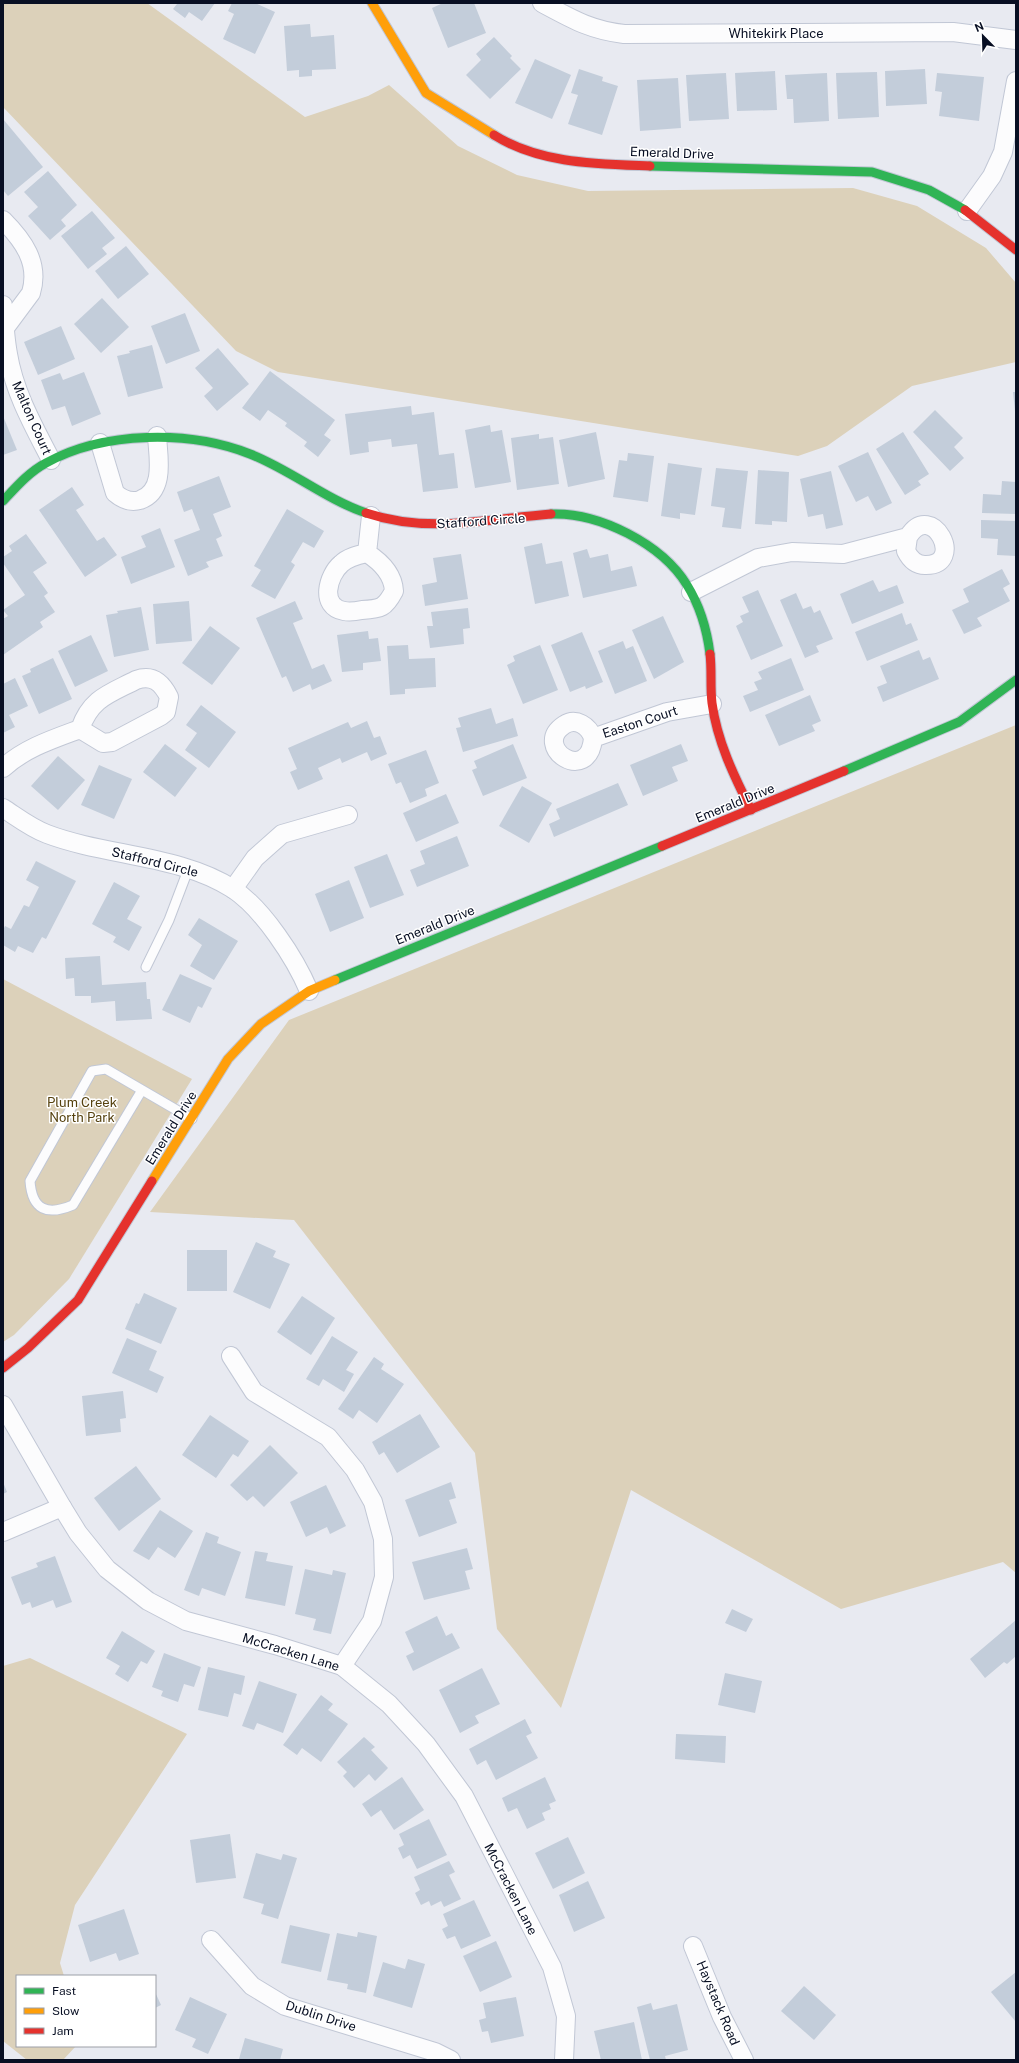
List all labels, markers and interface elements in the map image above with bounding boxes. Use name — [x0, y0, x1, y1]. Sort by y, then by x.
north arrow — [963, 16, 1003, 56]
text: N — [973, 20, 985, 34]
street label: Whitekirk Place — [728, 26, 824, 41]
street label: Emerald Drive — [630, 144, 714, 162]
street label: Malton Court — [9, 379, 55, 457]
street label: Stafford Circle — [436, 510, 526, 532]
street label: Easton Court — [600, 703, 680, 741]
street label: Emerald Drive — [693, 780, 777, 826]
street label: Stafford Circle — [110, 844, 200, 880]
street label: Emerald Drive — [393, 902, 477, 948]
street label: Emerald Drive — [142, 1088, 200, 1168]
park label: Plum Creek North Park — [47, 1095, 117, 1125]
street label: McCracken Lane — [241, 1630, 341, 1674]
street label: McCracken Lane — [481, 1841, 541, 1937]
street label: Haystack Road — [693, 1958, 743, 2048]
legend — [16, 1975, 156, 2047]
text: Fast — [52, 1984, 77, 1998]
street label: Dublin Drive — [284, 1998, 358, 2034]
text: Slow — [52, 2004, 80, 2018]
text: Jam — [52, 2024, 74, 2038]

